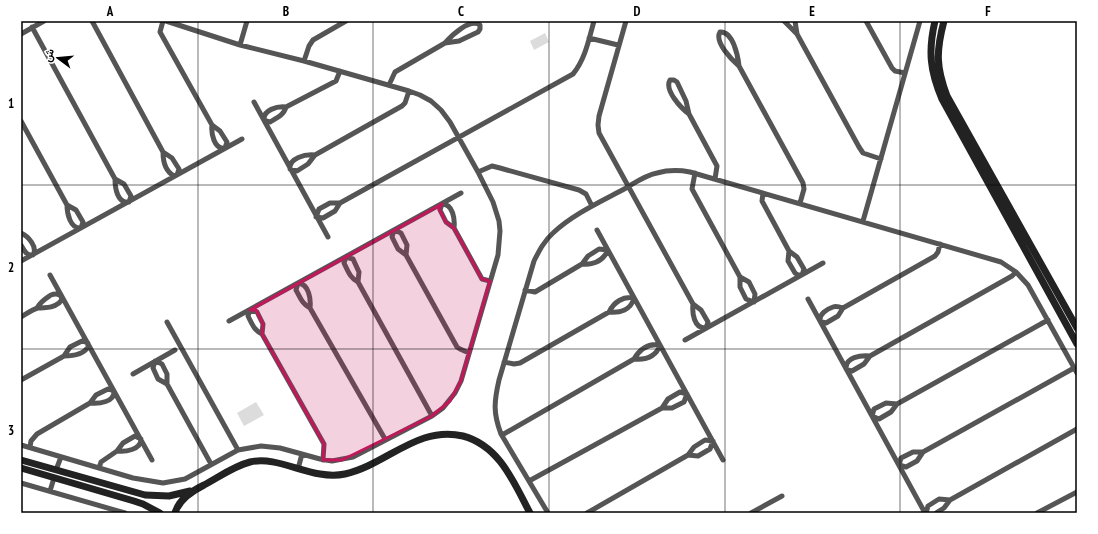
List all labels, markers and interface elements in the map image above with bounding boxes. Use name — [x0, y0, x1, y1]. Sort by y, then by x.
text: A — [106, 3, 114, 20]
text: B — [283, 3, 289, 20]
text: C — [458, 3, 464, 20]
text: D — [634, 3, 641, 20]
text: E — [809, 3, 815, 20]
text: F — [985, 3, 991, 20]
north arrow — [38, 38, 78, 78]
text: ش — [40, 47, 57, 64]
text: 1 — [8, 95, 14, 112]
text: 2 — [8, 259, 14, 276]
text: 3 — [8, 422, 14, 439]

